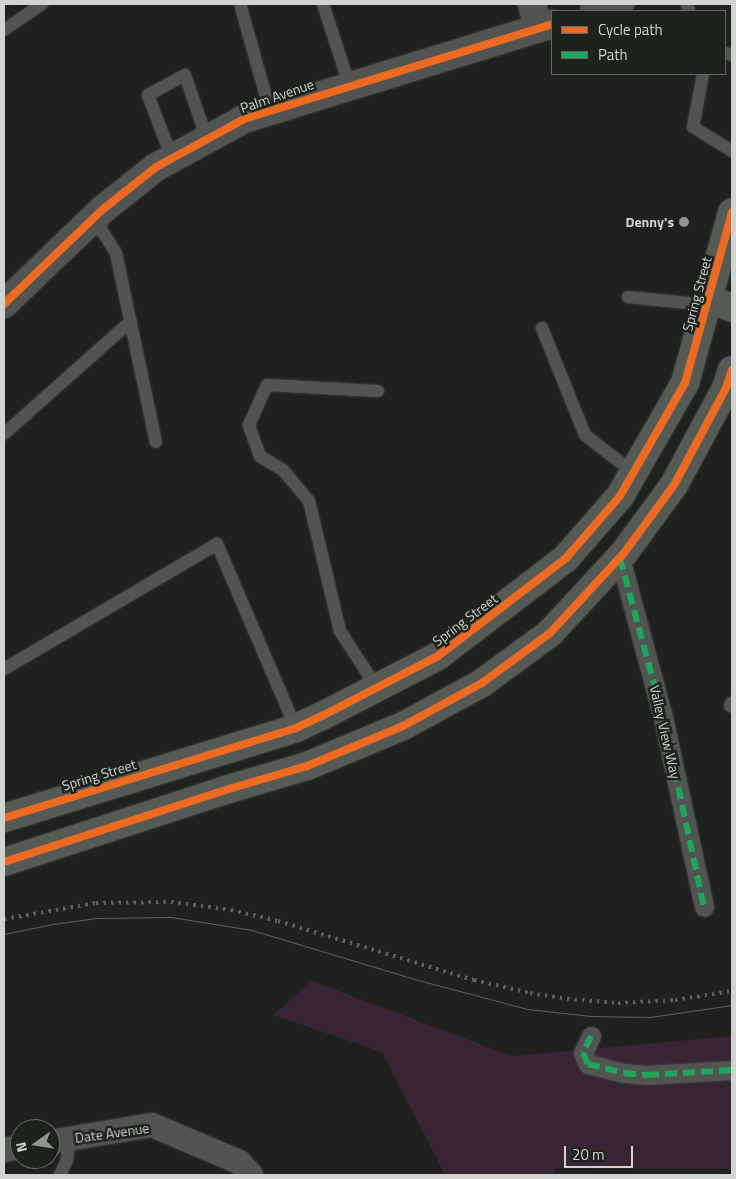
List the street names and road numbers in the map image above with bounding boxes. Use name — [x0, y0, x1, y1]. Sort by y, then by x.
street label: Palm Avenue — [238, 76, 316, 116]
street label: Spring Street — [679, 255, 715, 333]
street label: Spring Street — [429, 590, 501, 650]
street label: Valley View Way — [646, 683, 684, 781]
street label: Spring Street — [60, 756, 138, 794]
street label: Date Avenue — [74, 1119, 150, 1147]

